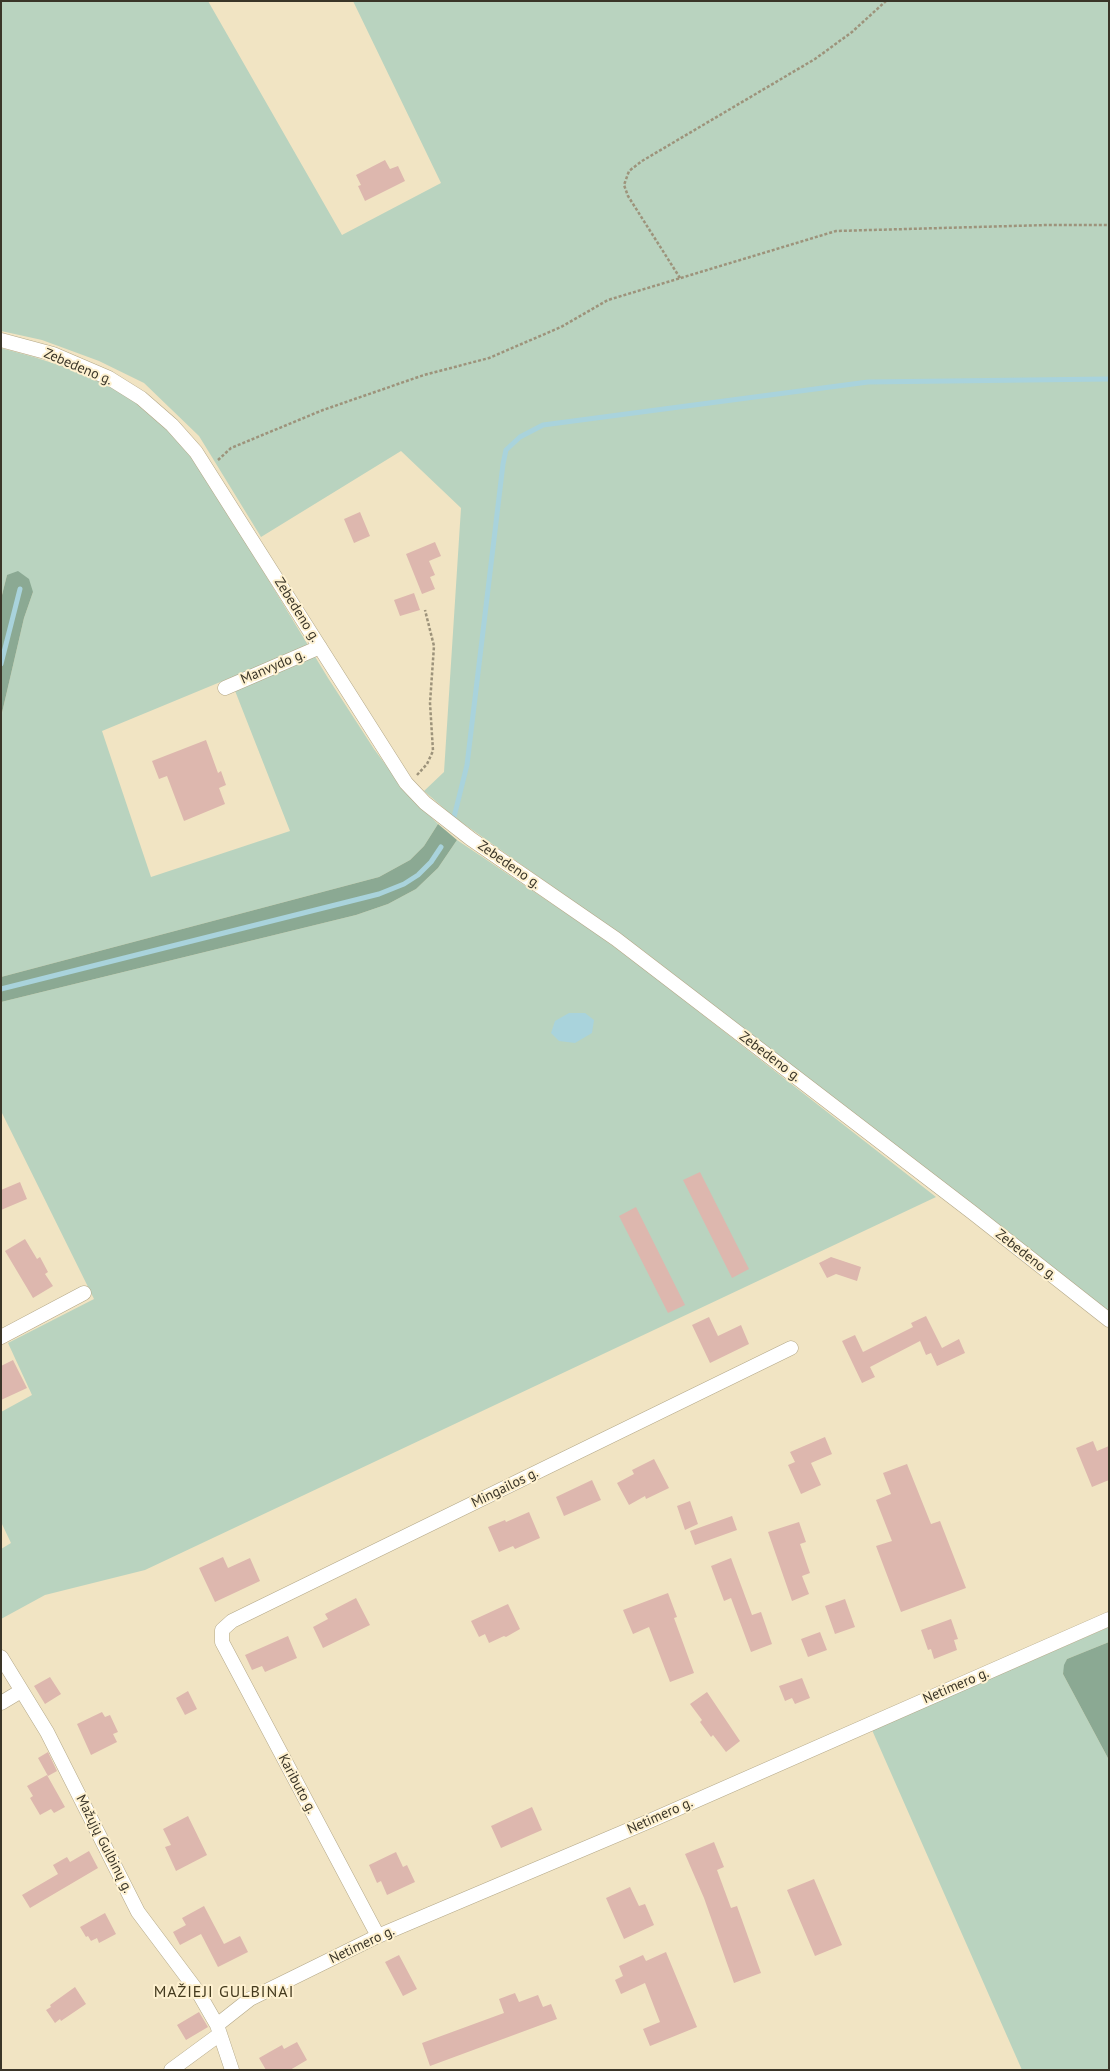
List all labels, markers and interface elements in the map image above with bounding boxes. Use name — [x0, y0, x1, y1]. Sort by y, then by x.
street label: Zebedeno g. — [41, 345, 115, 389]
street label: Zebedeno g. — [271, 575, 323, 645]
street label: Manvydo g. — [238, 646, 308, 688]
street label: Zebedeno g. — [474, 837, 544, 893]
street label: Zebedeno g. — [736, 1028, 804, 1086]
street label: Zebedeno g. — [992, 1226, 1060, 1284]
street label: Mingailos g. — [469, 1465, 541, 1511]
street label: Netimero g. — [920, 1665, 992, 1707]
street label: Kaributo g. — [274, 1751, 320, 1817]
street label: Mažųjų Gulbinų g. — [72, 1792, 136, 1896]
street label: Netimero g. — [625, 1794, 695, 1838]
street label: Netimero g. — [327, 1923, 397, 1967]
district label: MAŽIEJI GULBINAI — [154, 1982, 294, 2002]

